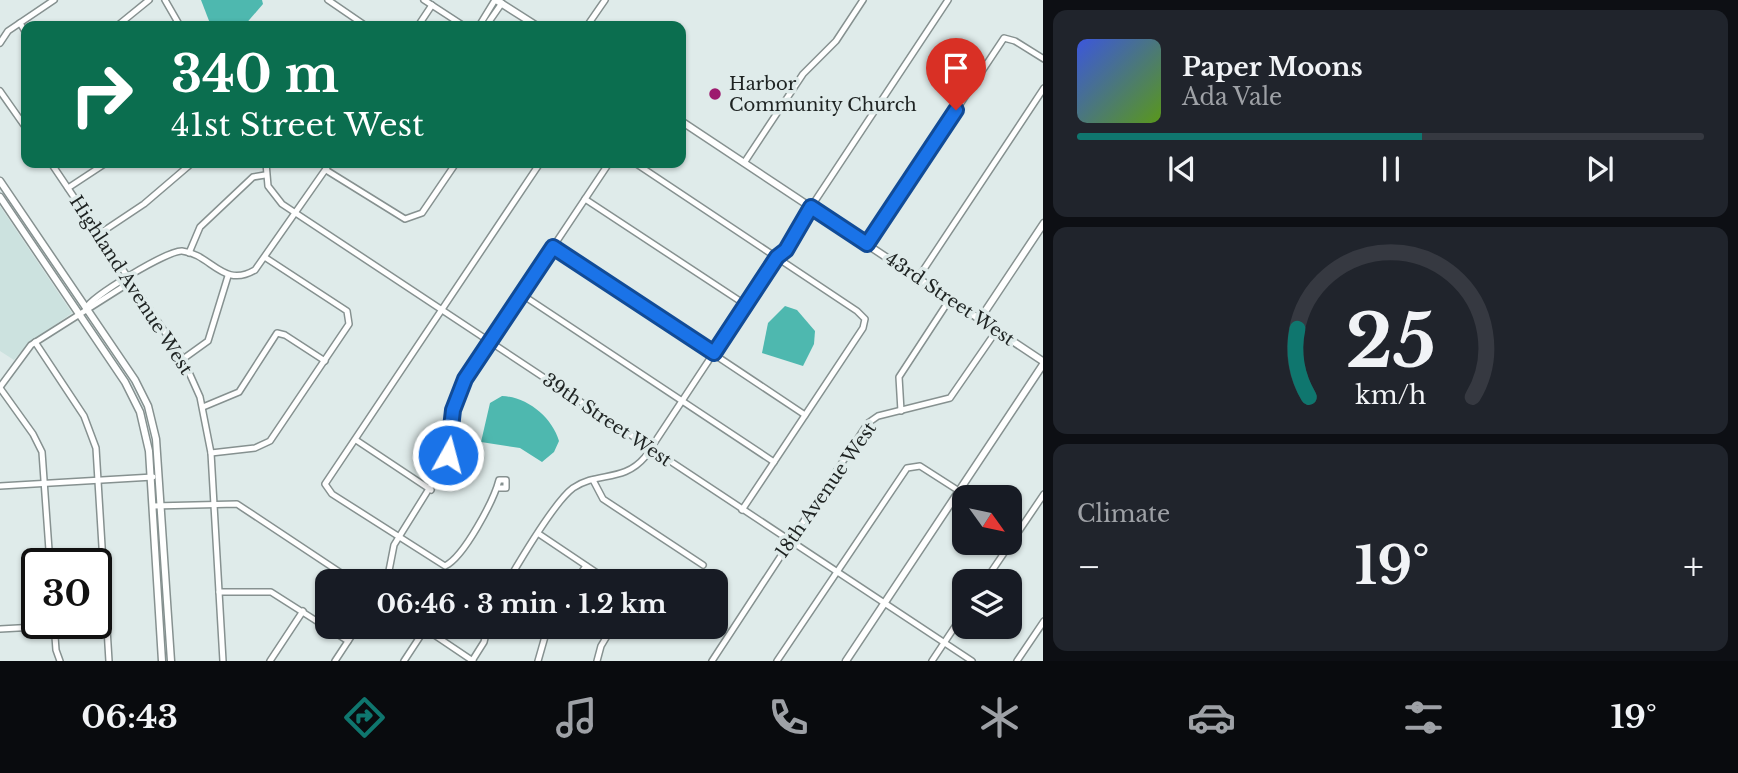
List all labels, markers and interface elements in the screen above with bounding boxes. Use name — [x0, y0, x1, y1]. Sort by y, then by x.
pin — [926, 38, 986, 110]
text: 340 m — [171, 44, 339, 105]
icon: right — [56, 49, 147, 140]
icon: arrive — [937, 49, 975, 87]
text: Paper Moons — [1182, 51, 1363, 83]
place label: Harbor Community Church — [729, 73, 917, 116]
text: Ada Vale — [1182, 83, 1282, 111]
marker: Harbor Community Church — [707, 86, 723, 102]
text: 41st Street West — [171, 105, 424, 145]
icon: previous — [1163, 150, 1201, 188]
icon: pause — [1372, 150, 1410, 188]
icon: next — [1581, 150, 1619, 188]
street label: Highland Avenue West — [65, 191, 197, 379]
street label: 43rd Street West — [881, 248, 1019, 350]
text: 25 — [1345, 296, 1436, 387]
street label: 39th Street West — [538, 369, 676, 471]
text: km/h — [1355, 379, 1426, 410]
position arrow — [411, 418, 485, 492]
street label: 18th Avenue West — [771, 418, 881, 562]
north arrow — [952, 485, 1022, 555]
map controls — [952, 485, 1022, 639]
text: Climate — [1077, 500, 1170, 528]
text: 19° — [1355, 534, 1430, 598]
text: − — [1077, 543, 1101, 590]
text: + — [1683, 543, 1704, 590]
speed limit sign: 30 — [21, 548, 112, 639]
button: layers — [952, 569, 1022, 639]
text: 06:46 · 3 min · 1.2 km — [376, 588, 667, 620]
icon: directions — [340, 693, 389, 742]
icon: music — [552, 693, 601, 742]
icon: phone — [764, 693, 813, 742]
icon: climate — [975, 693, 1024, 742]
icon: car — [1187, 693, 1236, 742]
icon: filters — [1399, 693, 1448, 742]
text: 06:43 — [81, 697, 178, 737]
text: 19° — [1610, 697, 1657, 737]

